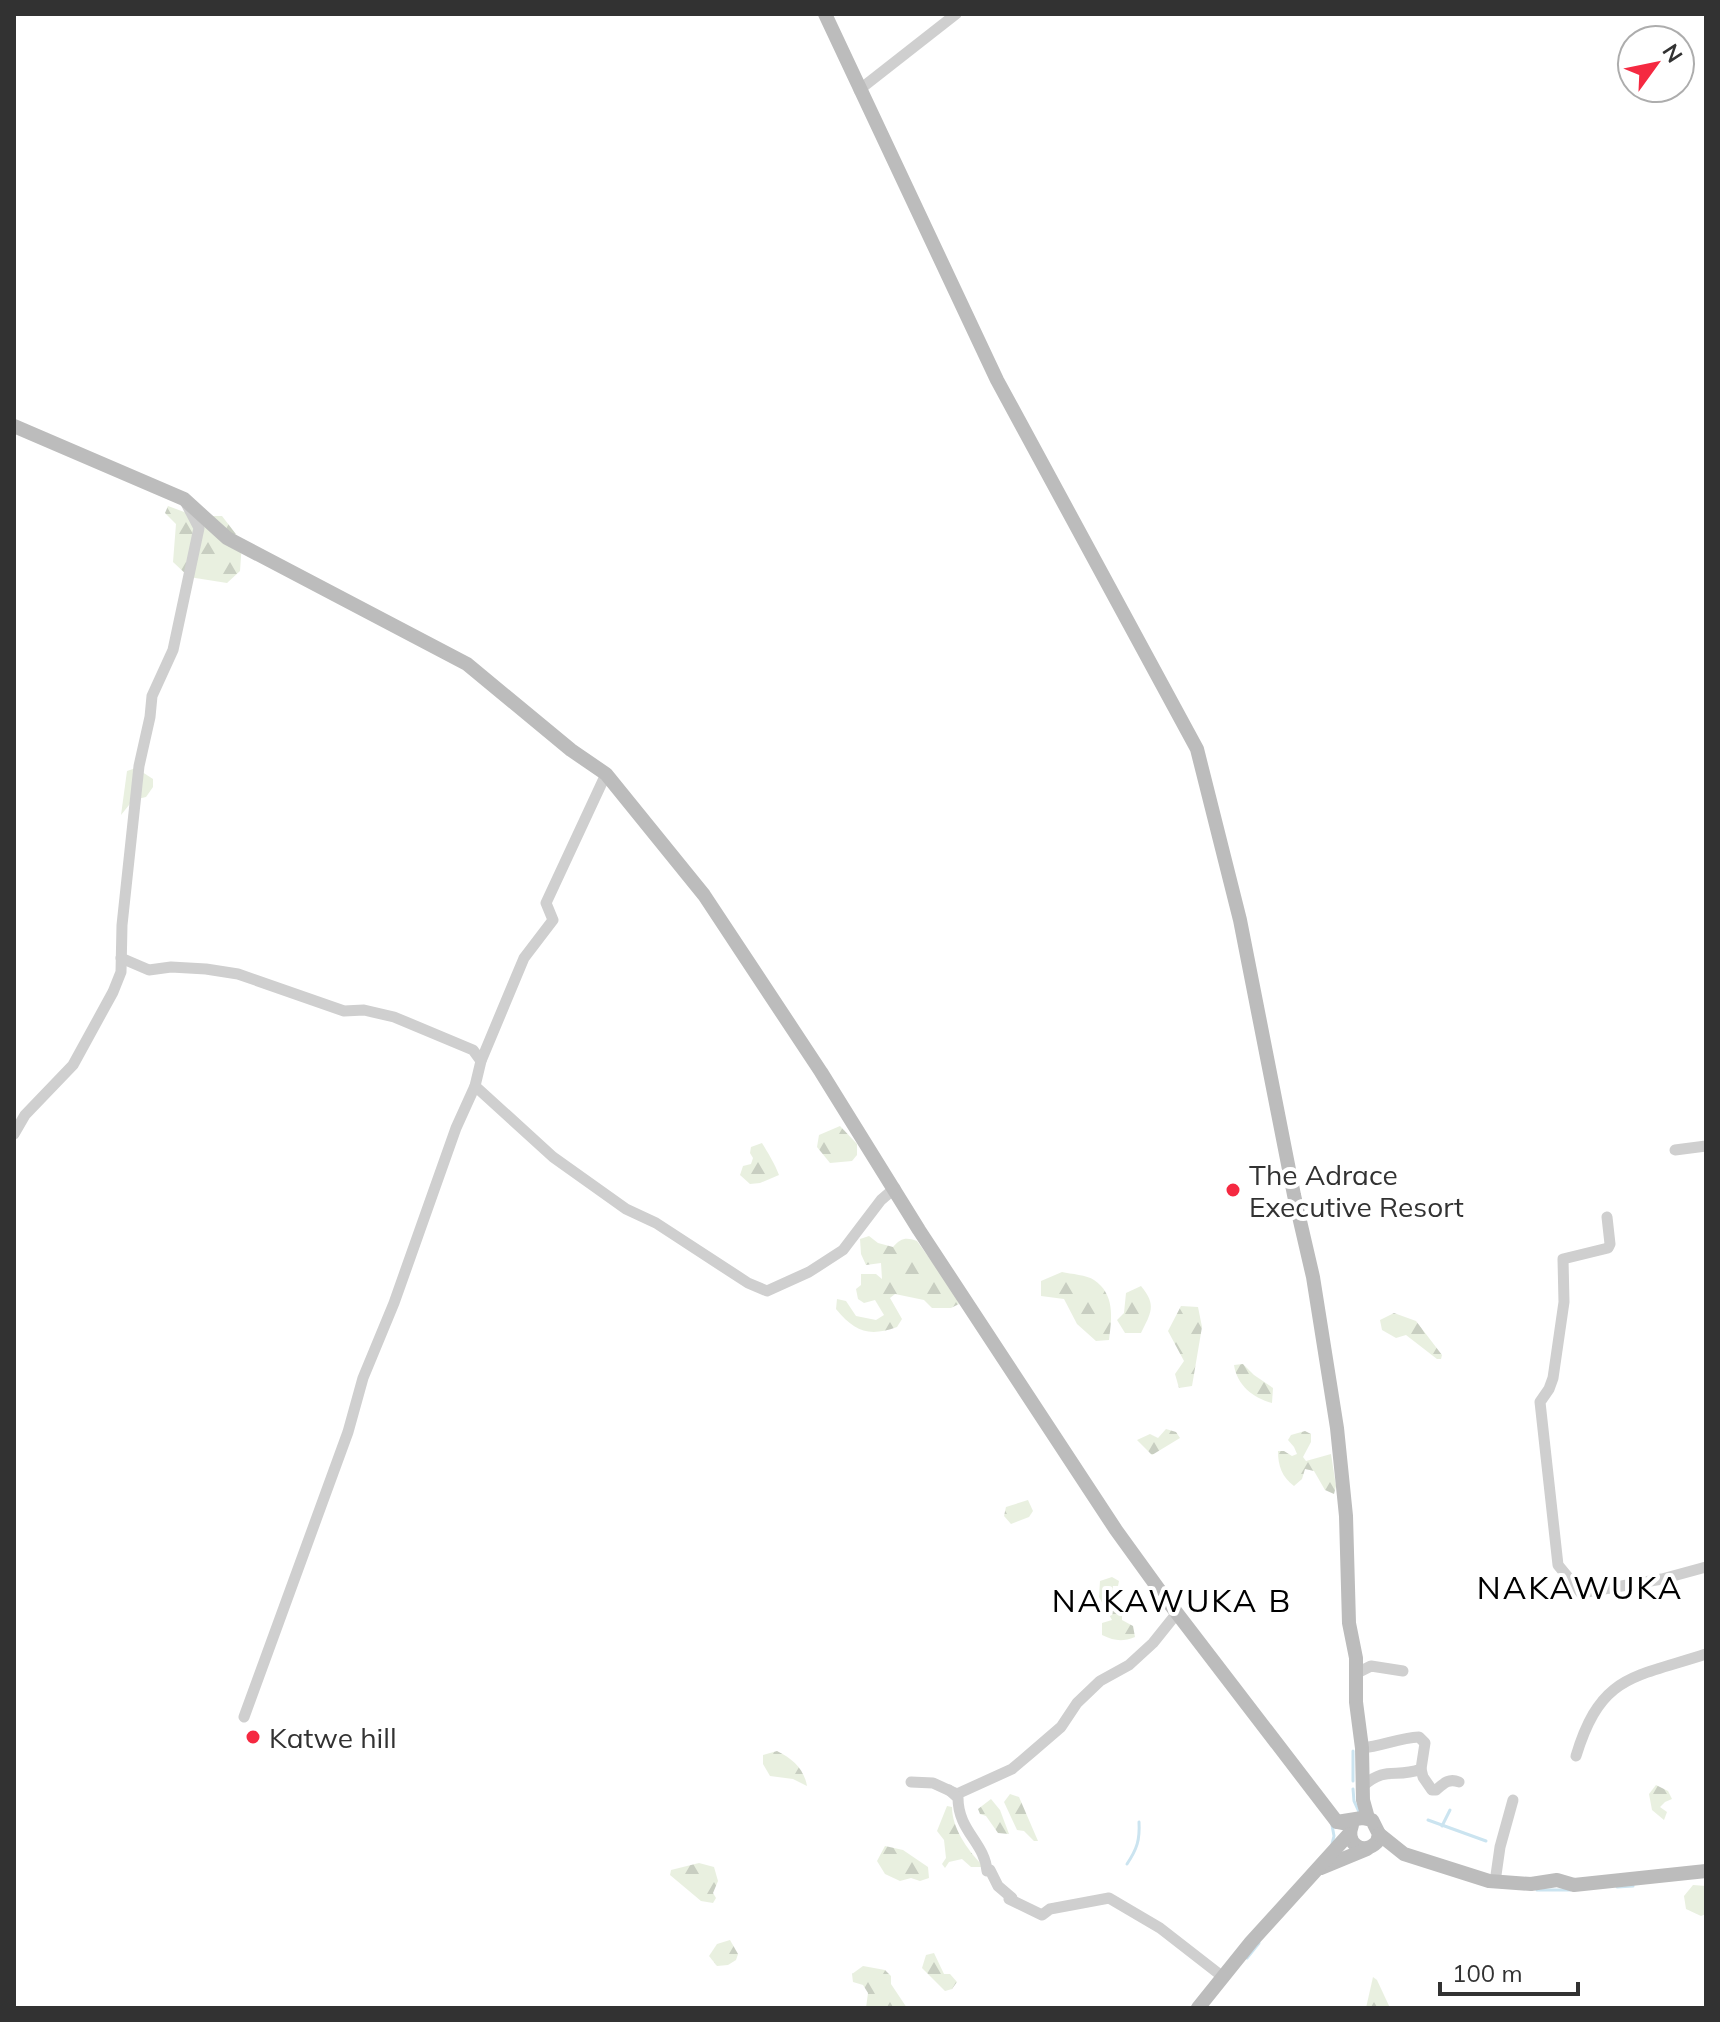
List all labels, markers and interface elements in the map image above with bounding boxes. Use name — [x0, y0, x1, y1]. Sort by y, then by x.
north arrow — [1616, 24, 1696, 104]
text: N — [1657, 39, 1689, 68]
place label: The Adrace Executive Resort — [1249, 1157, 1464, 1224]
marker: The Adrace Executive Resort — [1224, 1181, 1242, 1199]
district label: NAKAWUKA — [1477, 1567, 1683, 1607]
district label: NAKAWUKA B — [1052, 1580, 1292, 1620]
place label: Katwe hill — [269, 1720, 397, 1755]
marker: Katwe hill — [244, 1728, 262, 1746]
scale bar — [1440, 1946, 1578, 1996]
text: 100 m — [1452, 1958, 1523, 1988]

